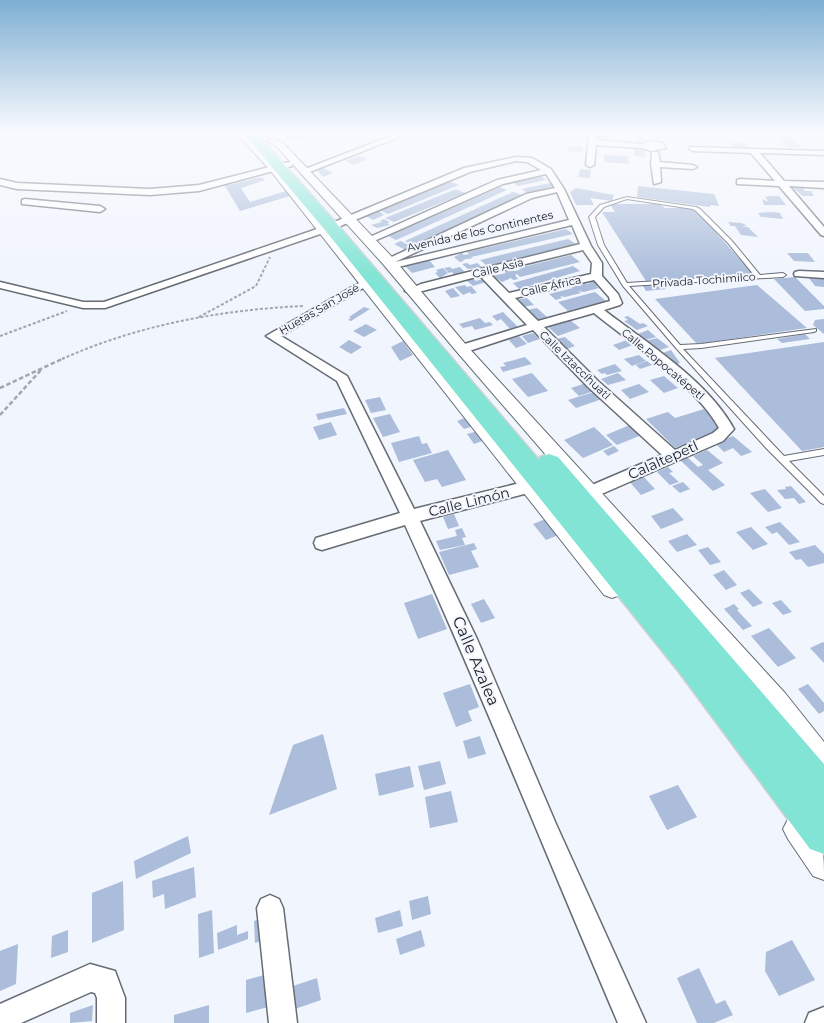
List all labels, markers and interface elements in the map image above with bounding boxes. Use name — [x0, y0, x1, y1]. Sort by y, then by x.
street label: Avenida de los Continentes — [406, 207, 555, 255]
street label: Calle Asia — [471, 255, 525, 281]
street label: Privada Tochimilco — [652, 269, 756, 291]
street label: Calle África — [520, 272, 582, 300]
street label: Huetas San José — [277, 280, 362, 338]
street label: Calle Popocatépetl — [619, 325, 707, 403]
street label: Calle Iztaccíhuatl — [537, 328, 613, 402]
street label: Calaltepetl — [625, 437, 701, 483]
street label: Calle Limón — [427, 483, 511, 521]
street label: Calle Azalea — [449, 613, 503, 709]

